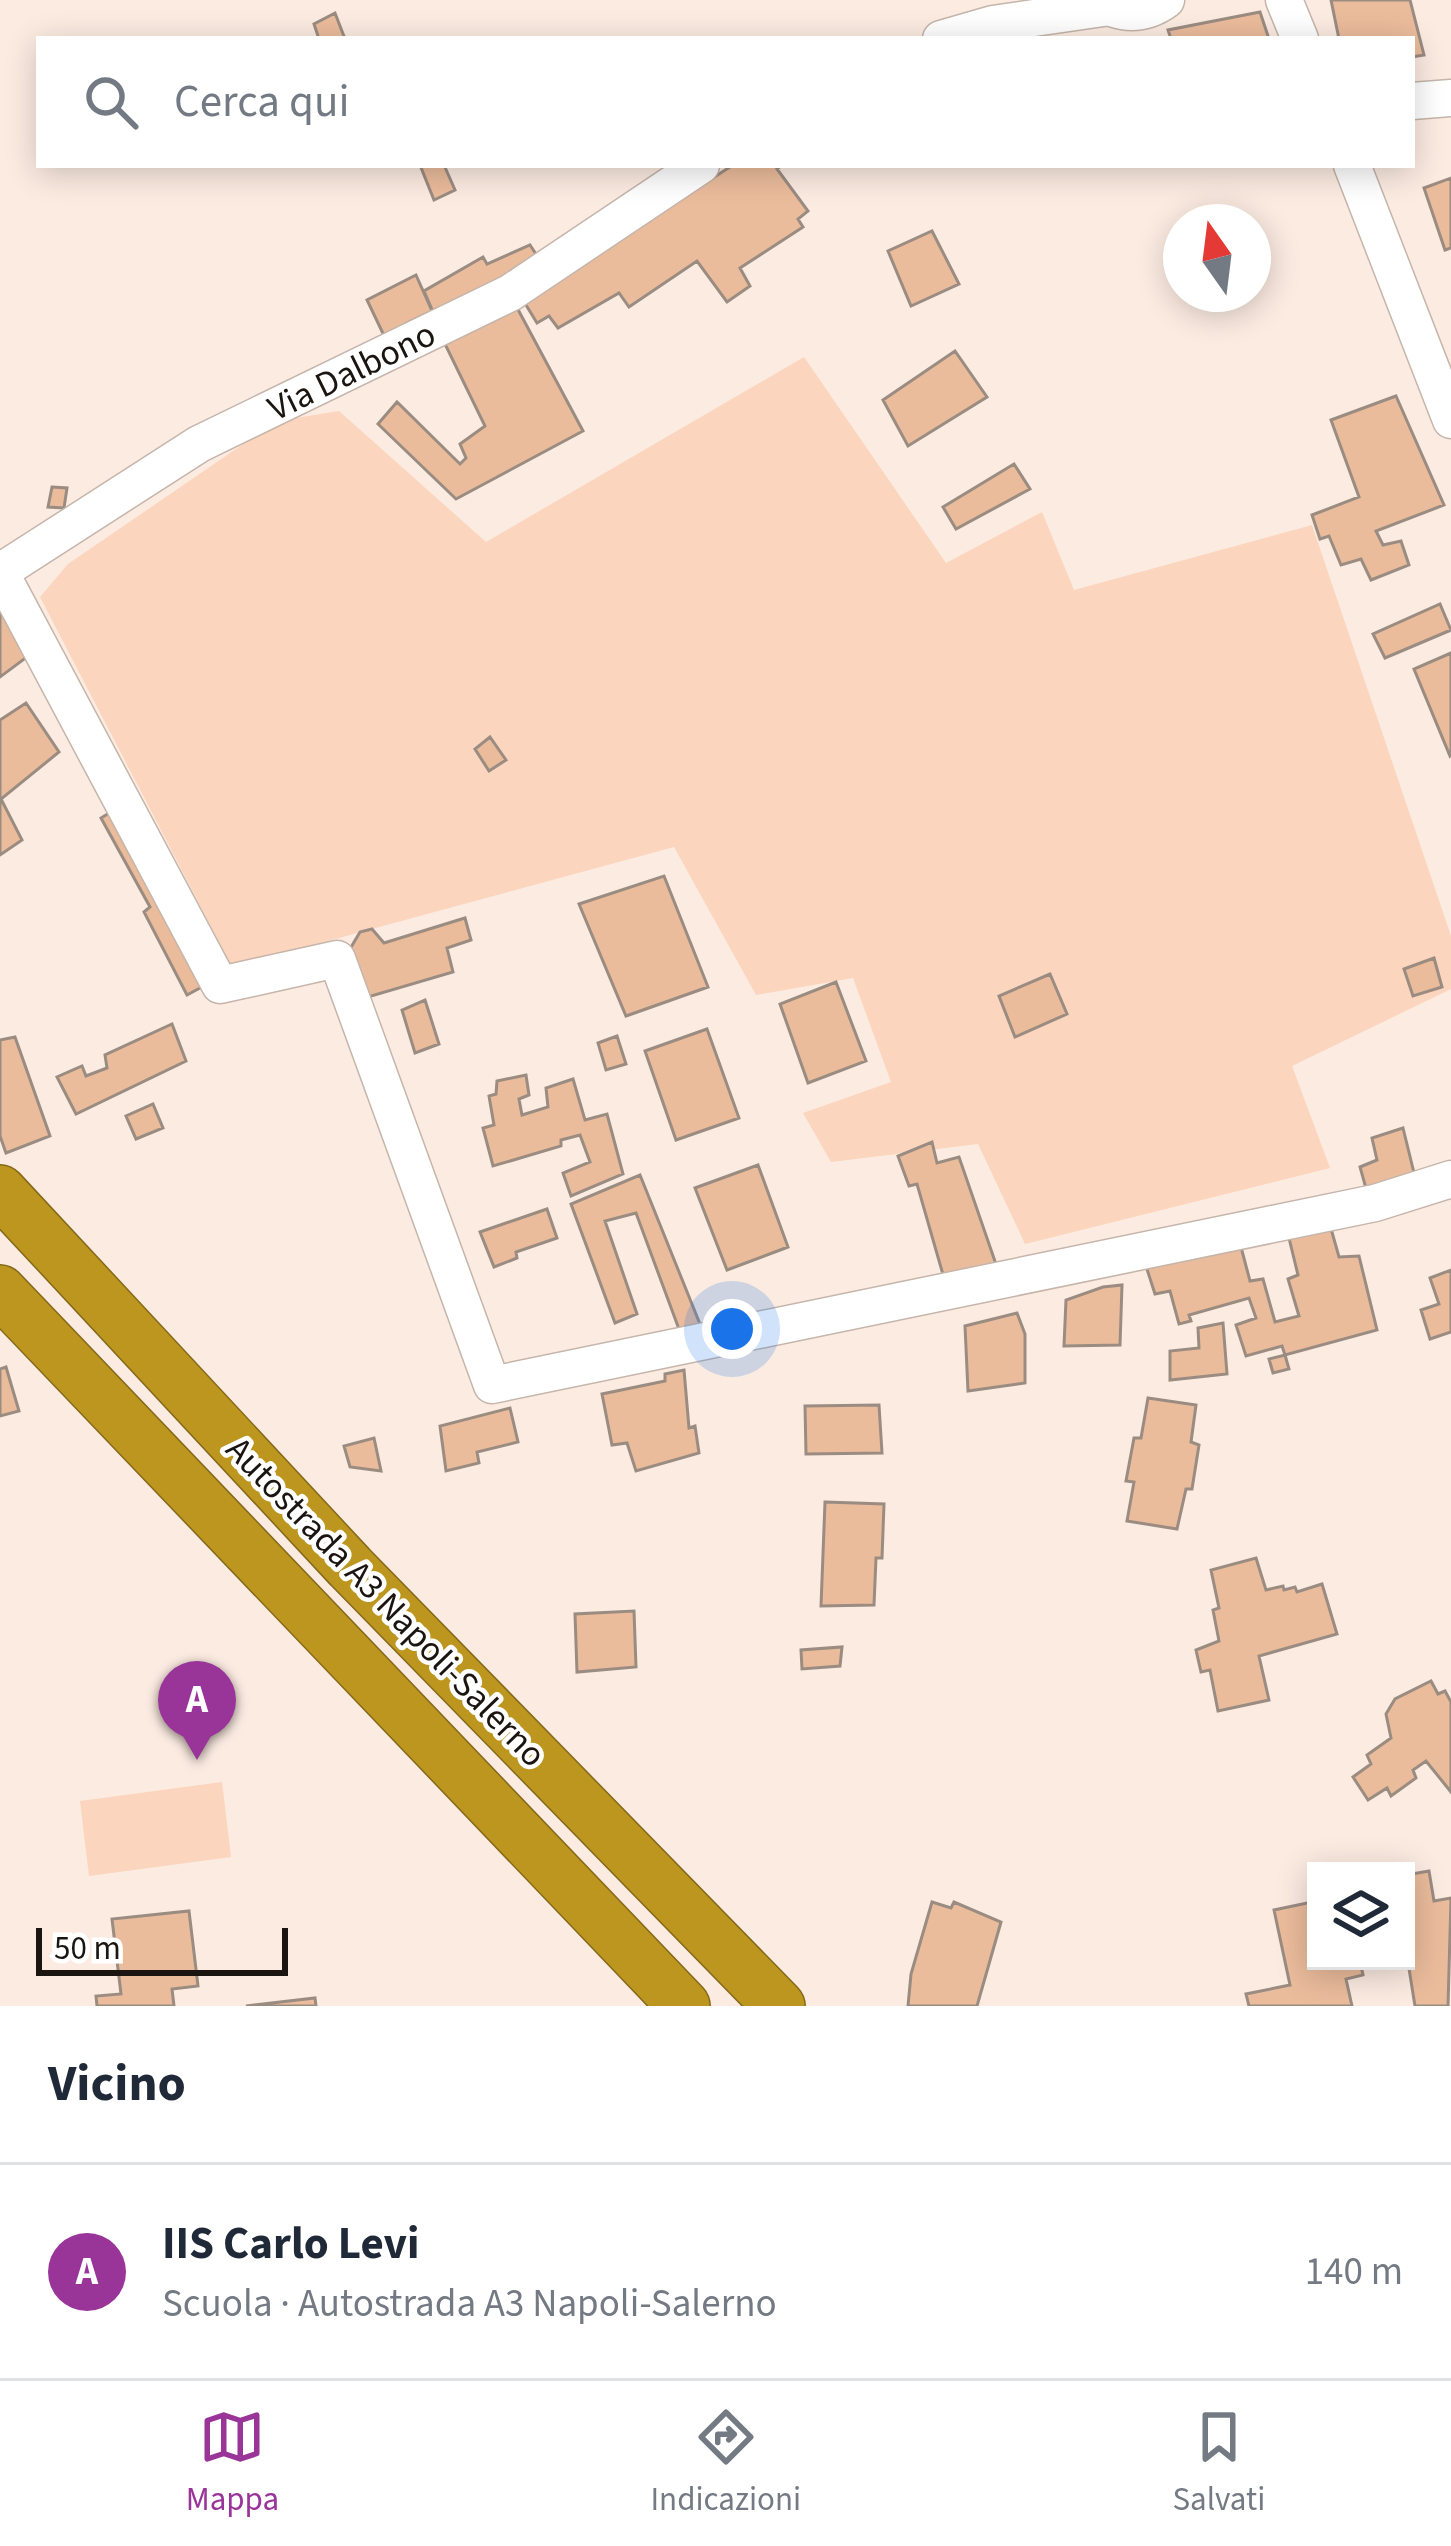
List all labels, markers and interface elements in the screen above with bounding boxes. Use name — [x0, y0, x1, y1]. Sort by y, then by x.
search box — [36, 36, 1415, 168]
icon: search — [78, 69, 144, 135]
text: Cerca qui — [174, 70, 349, 134]
north arrow — [1163, 204, 1271, 312]
street label: Via Dalbono — [259, 309, 444, 434]
your location — [702, 1299, 762, 1359]
street label: Autostrada A3 Napoli-Salerno — [214, 1425, 558, 1779]
pin: A — [158, 1661, 236, 1760]
map controls — [1307, 1862, 1415, 1970]
button: layers — [1307, 1862, 1415, 1970]
scale bar — [36, 1922, 288, 1975]
text: 50 m — [54, 1925, 121, 1972]
text: Vicino — [48, 2048, 186, 2120]
text: IIS Carlo Levi — [162, 2212, 419, 2276]
text: A — [76, 2244, 98, 2300]
text: 140 m — [1305, 2244, 1403, 2300]
text: Scuola · Autostrada A3 Napoli-Salerno — [162, 2276, 777, 2332]
tab: Mappa — [186, 2404, 279, 2523]
tab: Indicazioni — [650, 2404, 801, 2523]
tab: Salvati — [1172, 2404, 1265, 2523]

